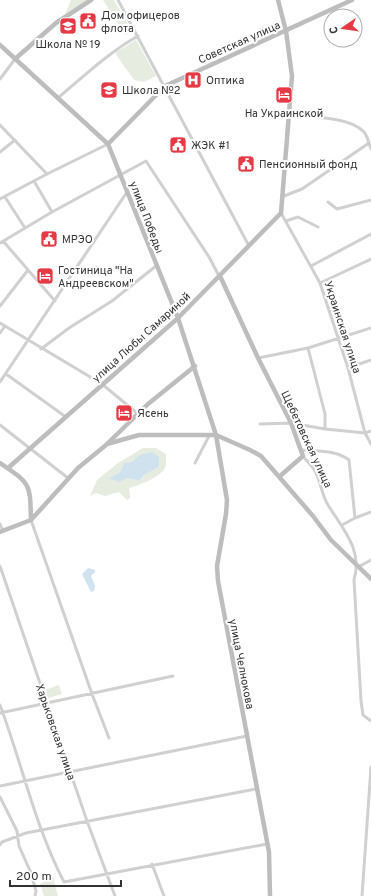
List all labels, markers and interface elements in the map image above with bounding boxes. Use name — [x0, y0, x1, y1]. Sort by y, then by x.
north arrow — [323, 8, 363, 48]
place label: Дом офицеров флота — [101, 9, 180, 36]
public building icon: Дом офицеров флота — [78, 11, 98, 31]
school or university icon: Школа № 19 — [58, 16, 78, 36]
street label: Советская улица — [196, 18, 283, 67]
text: С — [327, 25, 342, 35]
place label: Школа № 19 — [35, 38, 101, 52]
hospital icon: Оптика — [183, 70, 203, 90]
place label: Оптика — [206, 74, 244, 88]
school or university icon: Школа №2 — [99, 80, 119, 100]
place label: Школа №2 — [122, 84, 181, 98]
hotel icon: На Украинской — [274, 85, 294, 105]
place label: На Украинской — [245, 107, 323, 121]
public building icon: ЖЭК #1 — [168, 135, 188, 155]
place label: ЖЭК #1 — [191, 139, 230, 153]
public building icon: Пенсионный фонд — [236, 154, 256, 174]
place label: Пенсионный фонд — [259, 158, 358, 172]
street label: улица Победы — [126, 179, 166, 255]
public building icon: МРЭО — [39, 229, 59, 249]
place label: МРЭО — [62, 233, 93, 247]
place label: Гостиница "На Андреевском" — [58, 264, 134, 291]
hotel icon: Гостиница "На Андреевском" — [35, 266, 55, 286]
street label: Украинская улица — [320, 279, 364, 376]
street label: улица Любы Самариной — [90, 290, 194, 386]
street label: Щебетовская улица — [277, 389, 335, 490]
hotel icon: Ясень — [114, 403, 134, 423]
place label: Ясень — [137, 407, 169, 421]
street label: улица Челнокова — [225, 618, 257, 711]
street label: Харьковская улица — [32, 682, 78, 783]
scale bar — [10, 862, 121, 888]
text: 200 m — [16, 869, 52, 885]

